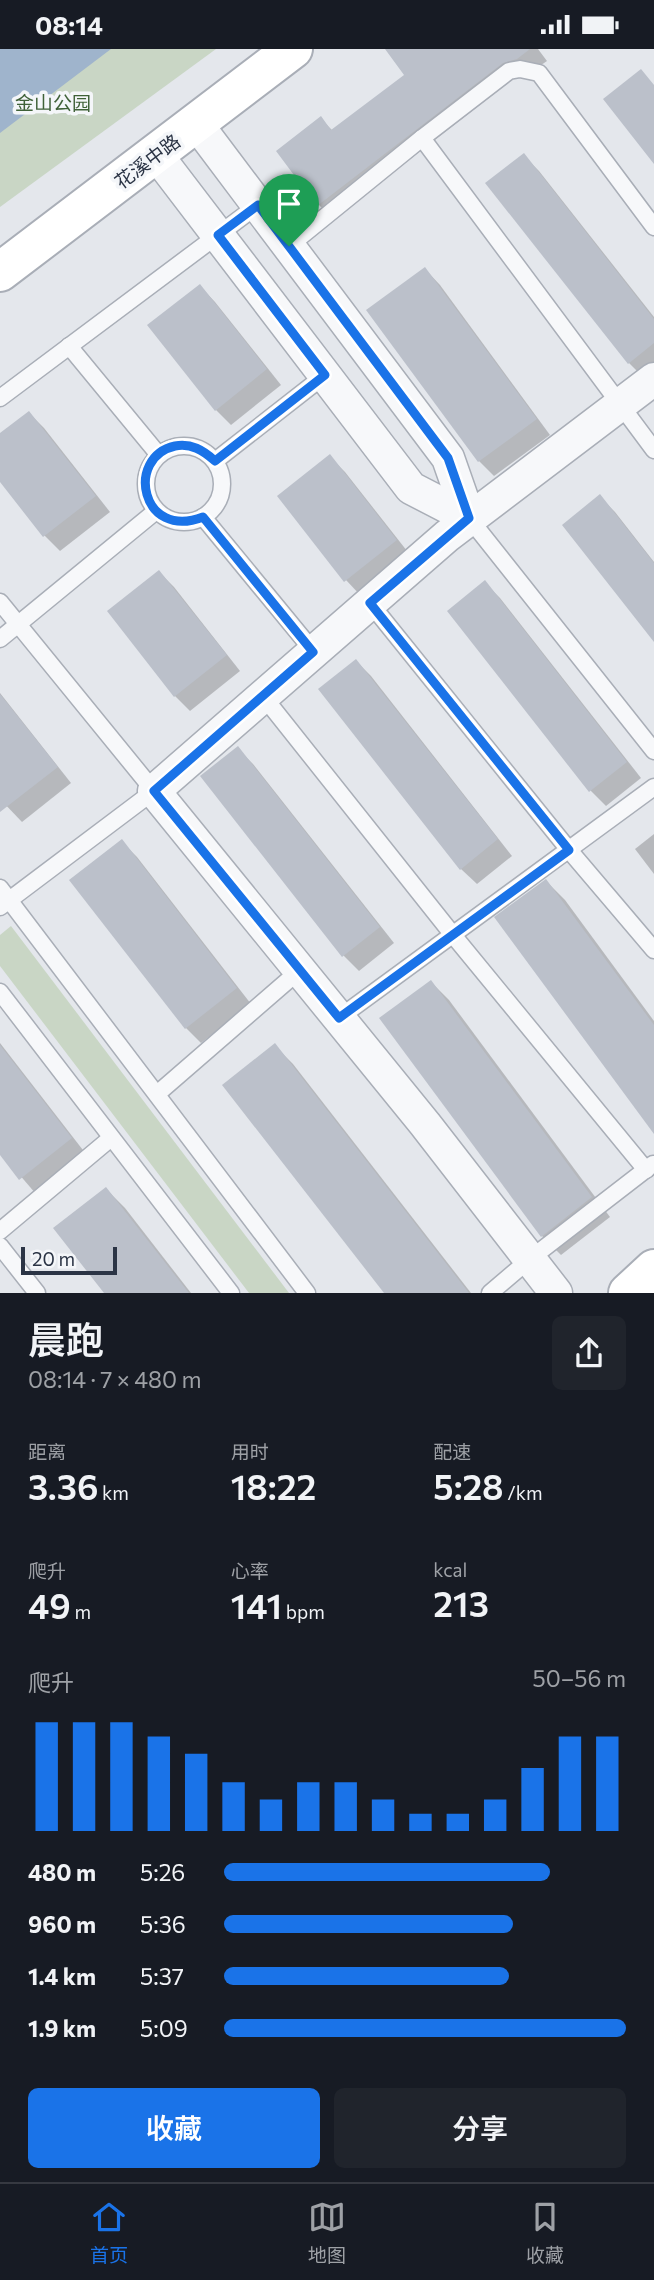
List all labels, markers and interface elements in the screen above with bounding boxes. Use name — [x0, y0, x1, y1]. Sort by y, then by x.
text: 08:14 — [35, 9, 103, 40]
park label: 金山公园 — [15, 91, 91, 114]
street label: 花溪中路 — [110, 129, 184, 193]
pin — [259, 174, 319, 246]
icon: arrive — [270, 185, 308, 223]
scale bar — [21, 1244, 117, 1276]
text: 20 m — [32, 1247, 75, 1270]
text: 晨跑 — [28, 1315, 104, 1362]
button: share — [552, 1316, 626, 1390]
text: 08:14 · 7 × 480 m — [28, 1365, 201, 1393]
text: 距离 — [28, 1440, 66, 1463]
text: 用时 — [231, 1440, 269, 1463]
text: 配速 — [433, 1440, 471, 1463]
text: 3.36 — [28, 1464, 98, 1507]
text: 18:22 — [231, 1464, 316, 1507]
text: 5:28 — [433, 1464, 504, 1507]
text: km — [98, 1481, 129, 1504]
text: /km — [504, 1481, 543, 1504]
text: kcal — [433, 1558, 467, 1581]
text: 爬升 — [28, 1559, 66, 1582]
text: 心率 — [231, 1559, 269, 1582]
text: 213 — [433, 1581, 489, 1624]
text: 49 — [28, 1583, 71, 1626]
text: 141 — [231, 1583, 282, 1626]
text: m — [71, 1600, 91, 1623]
text: bpm — [282, 1600, 325, 1623]
text: 50–56 m — [533, 1664, 626, 1692]
text: 爬升 — [28, 1668, 74, 1696]
text: 480 m — [28, 1858, 96, 1886]
text: 5:26 — [140, 1858, 185, 1886]
text: 960 m — [28, 1910, 96, 1938]
text: 5:36 — [140, 1910, 186, 1938]
text: 1.4 km — [28, 1962, 96, 1990]
text: 5:37 — [140, 1962, 184, 1990]
text: 1.9 km — [28, 2014, 96, 2042]
text: 5:09 — [140, 2014, 188, 2042]
button: 收藏 — [28, 2088, 320, 2168]
button: 分享 — [334, 2088, 626, 2168]
tab: 首页 — [90, 2198, 128, 2267]
tab: 地图 — [308, 2198, 346, 2267]
tab: 收藏 — [526, 2198, 564, 2267]

